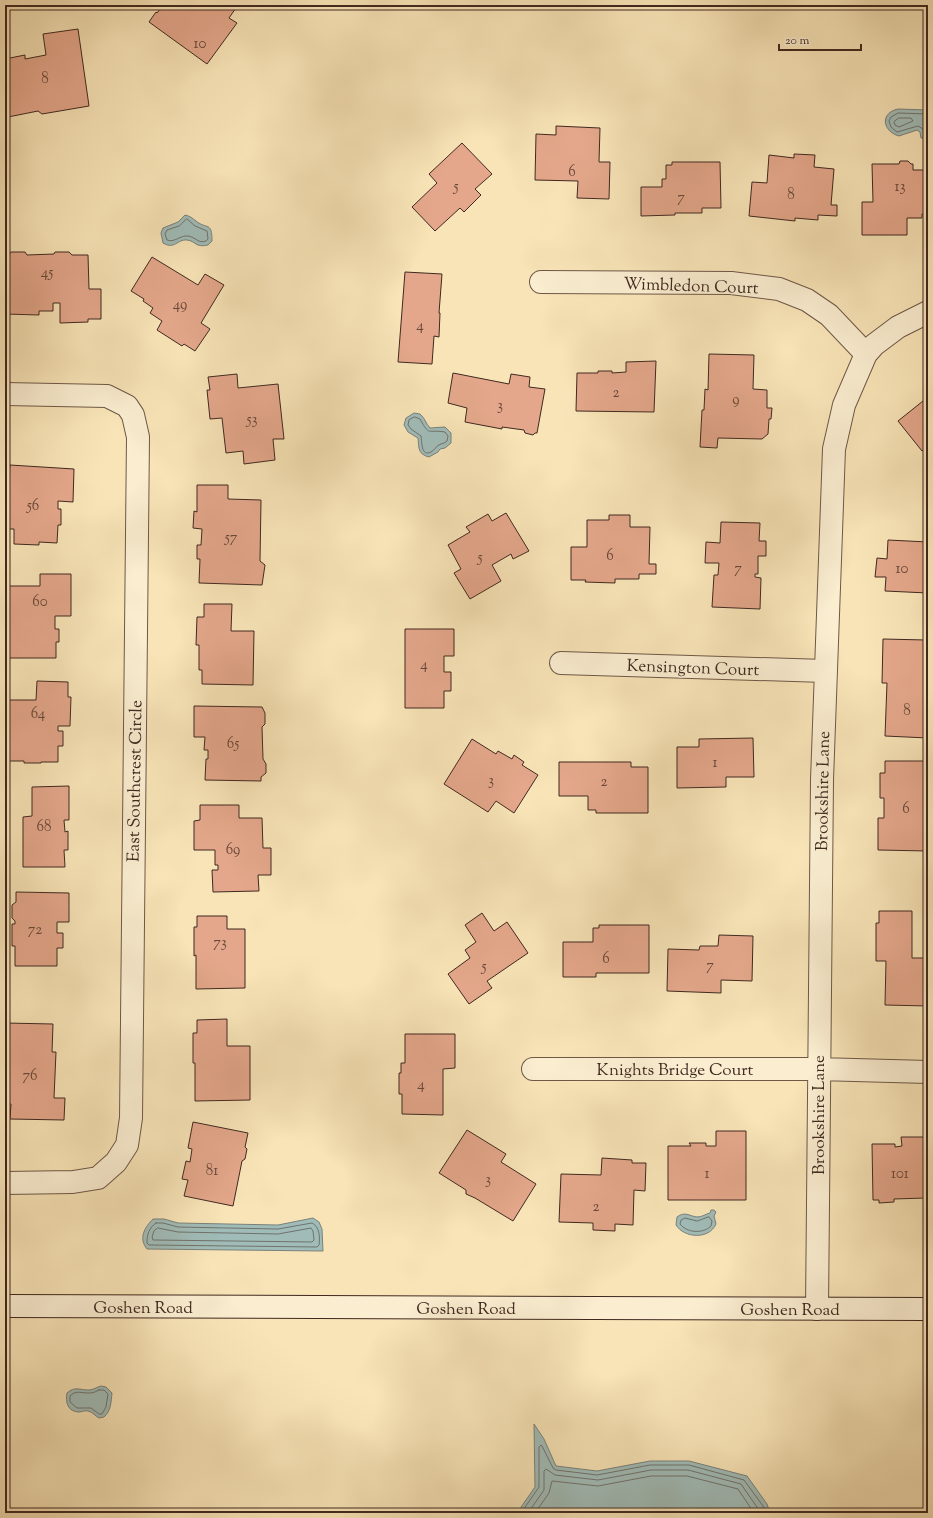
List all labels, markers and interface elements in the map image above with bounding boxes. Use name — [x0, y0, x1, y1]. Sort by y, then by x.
scale bar — [779, 26, 861, 52]
text: 20 m — [785, 32, 810, 50]
house number: 10 — [194, 34, 207, 55]
house number: 8 — [41, 69, 49, 90]
house number: 6 — [568, 162, 576, 183]
house number: 5 — [452, 177, 459, 198]
house number: 13 — [894, 177, 906, 198]
house number: 8 — [787, 185, 795, 206]
house number: 7 — [677, 188, 685, 209]
house number: 45 — [41, 263, 53, 284]
street label: Wimbledon Court — [623, 273, 759, 301]
house number: 49 — [173, 295, 187, 316]
house number: 4 — [416, 316, 424, 337]
house number: 2 — [612, 383, 620, 404]
house number: 9 — [732, 390, 740, 411]
house number: 3 — [497, 396, 503, 417]
house number: 53 — [245, 410, 258, 431]
house number: 56 — [26, 496, 39, 517]
house number: 57 — [224, 528, 238, 549]
house number: 6 — [606, 546, 614, 567]
house number: 5 — [476, 548, 483, 569]
house number: 7 — [734, 559, 742, 580]
house number: 10 — [896, 559, 909, 580]
house number: 60 — [32, 592, 48, 613]
house number: 4 — [420, 655, 428, 676]
street label: Kensington Court — [626, 655, 760, 683]
street label: East Southcrest Circle — [123, 700, 149, 862]
house number: 8 — [903, 701, 911, 722]
house number: 64 — [31, 704, 46, 725]
street label: Brookshire Lane — [811, 731, 837, 851]
house number: 65 — [227, 734, 239, 755]
house number: 1 — [712, 753, 718, 774]
house number: 3 — [488, 771, 494, 792]
house number: 2 — [600, 772, 608, 793]
house number: 6 — [902, 799, 910, 820]
house number: 68 — [37, 817, 51, 838]
house number: 69 — [226, 840, 240, 861]
house number: 72 — [28, 920, 42, 941]
house number: 73 — [213, 933, 227, 954]
house number: 6 — [602, 949, 610, 970]
house number: 7 — [706, 956, 714, 977]
house number: 5 — [480, 957, 487, 978]
street label: Brookshire Lane — [808, 1055, 832, 1175]
street label: Knights Bridge Court — [597, 1059, 754, 1083]
house number: 76 — [23, 1066, 37, 1087]
house number: 4 — [417, 1075, 425, 1096]
house number: 81 — [206, 1161, 218, 1182]
house number: 1 — [704, 1164, 710, 1185]
house number: 101 — [891, 1164, 909, 1185]
house number: 3 — [485, 1170, 491, 1191]
house number: 2 — [592, 1197, 600, 1218]
street label: Goshen Road — [93, 1297, 193, 1321]
street label: Goshen Road — [416, 1298, 516, 1322]
street label: Goshen Road — [740, 1299, 840, 1323]

